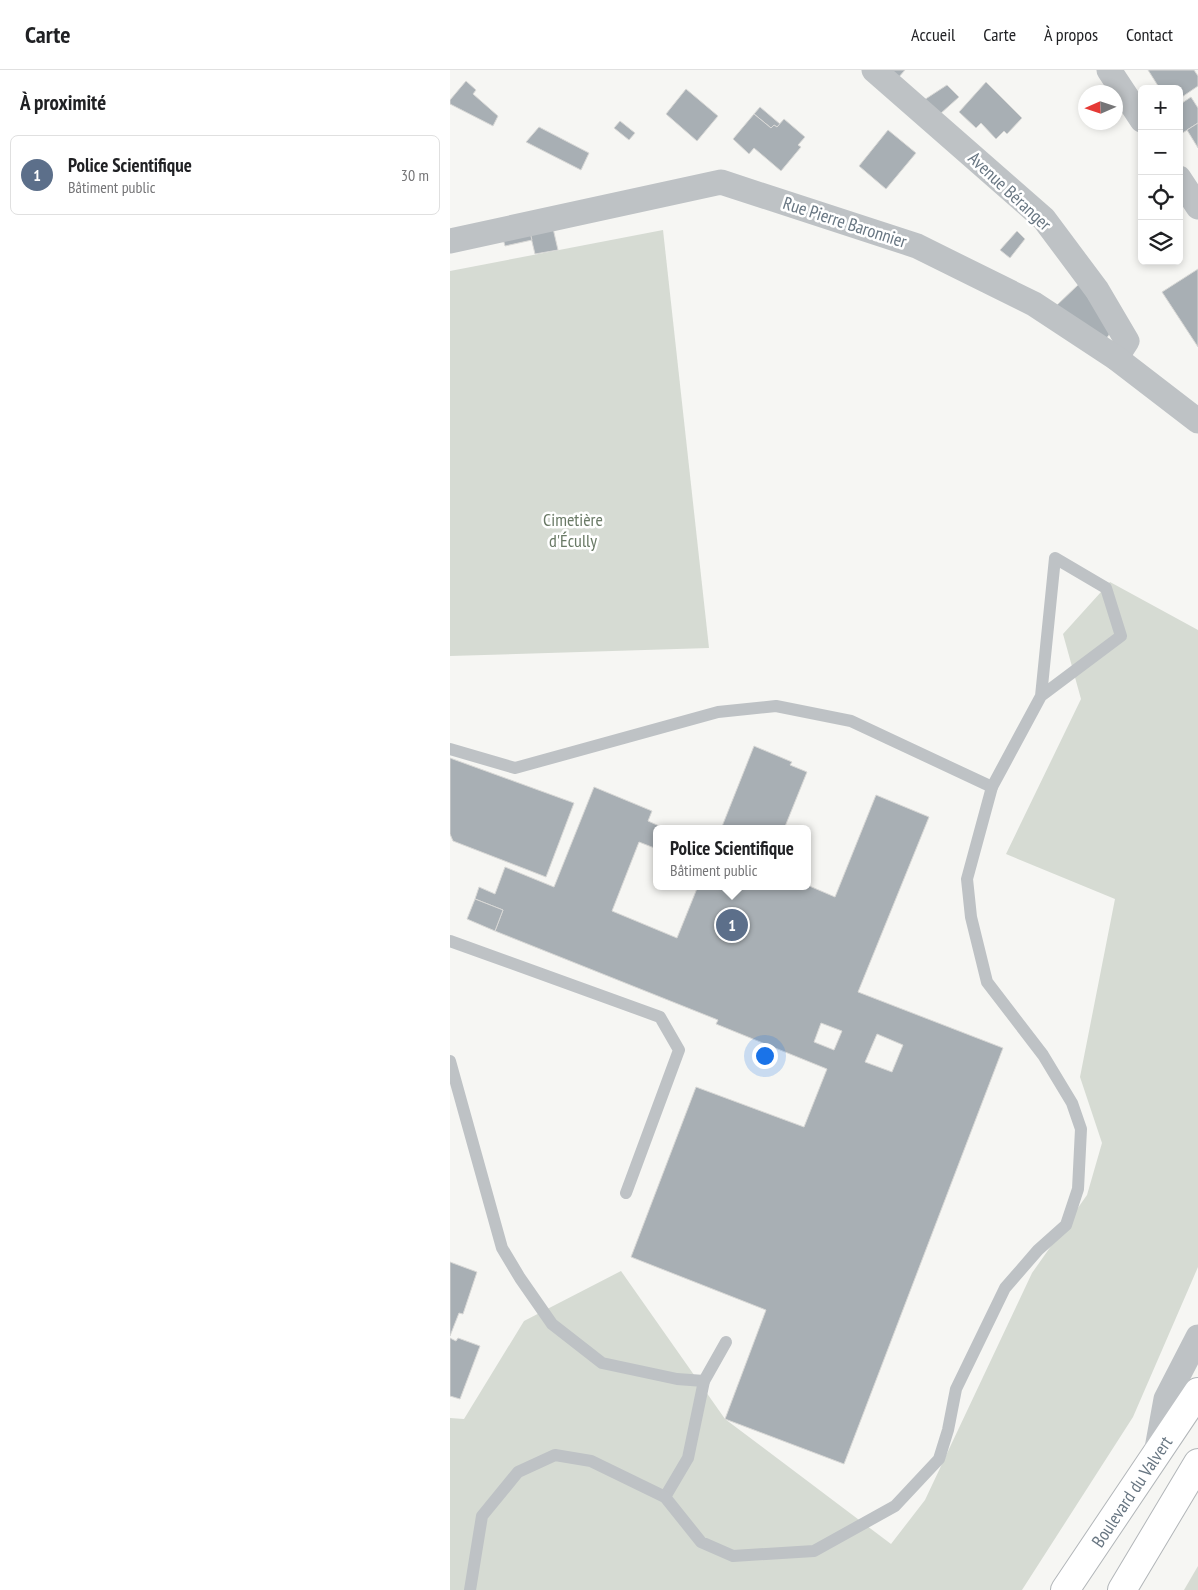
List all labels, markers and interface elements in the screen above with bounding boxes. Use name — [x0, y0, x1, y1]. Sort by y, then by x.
text: Carte — [25, 19, 71, 50]
text: Accueil — [911, 23, 955, 46]
text: Carte — [983, 23, 1016, 46]
text: À propos — [1044, 23, 1098, 46]
text: Contact — [1126, 23, 1173, 46]
north arrow — [1078, 85, 1123, 130]
map controls — [1138, 85, 1183, 265]
button: + — [1138, 85, 1183, 130]
text: À proximité — [20, 89, 106, 116]
button: − — [1138, 130, 1183, 175]
street label: Avenue Béranger — [964, 147, 1056, 235]
text: Police Scientifique — [68, 153, 192, 177]
text: 1 — [33, 165, 41, 185]
text: 30 m — [401, 165, 429, 185]
button: locate — [1138, 175, 1183, 220]
text: Bâtiment public — [68, 177, 155, 197]
street label: Rue Pierre Baronnier — [780, 191, 910, 253]
button: layers — [1138, 220, 1183, 265]
park label: Cimetière d'Écully — [543, 508, 603, 552]
popup — [653, 825, 811, 890]
text: Police Scientifique — [670, 836, 794, 860]
text: Bâtiment public — [670, 860, 758, 880]
pin: 1 — [716, 906, 748, 944]
your location — [752, 1043, 778, 1069]
street label: Boulevard du Valvert — [1086, 1431, 1177, 1551]

